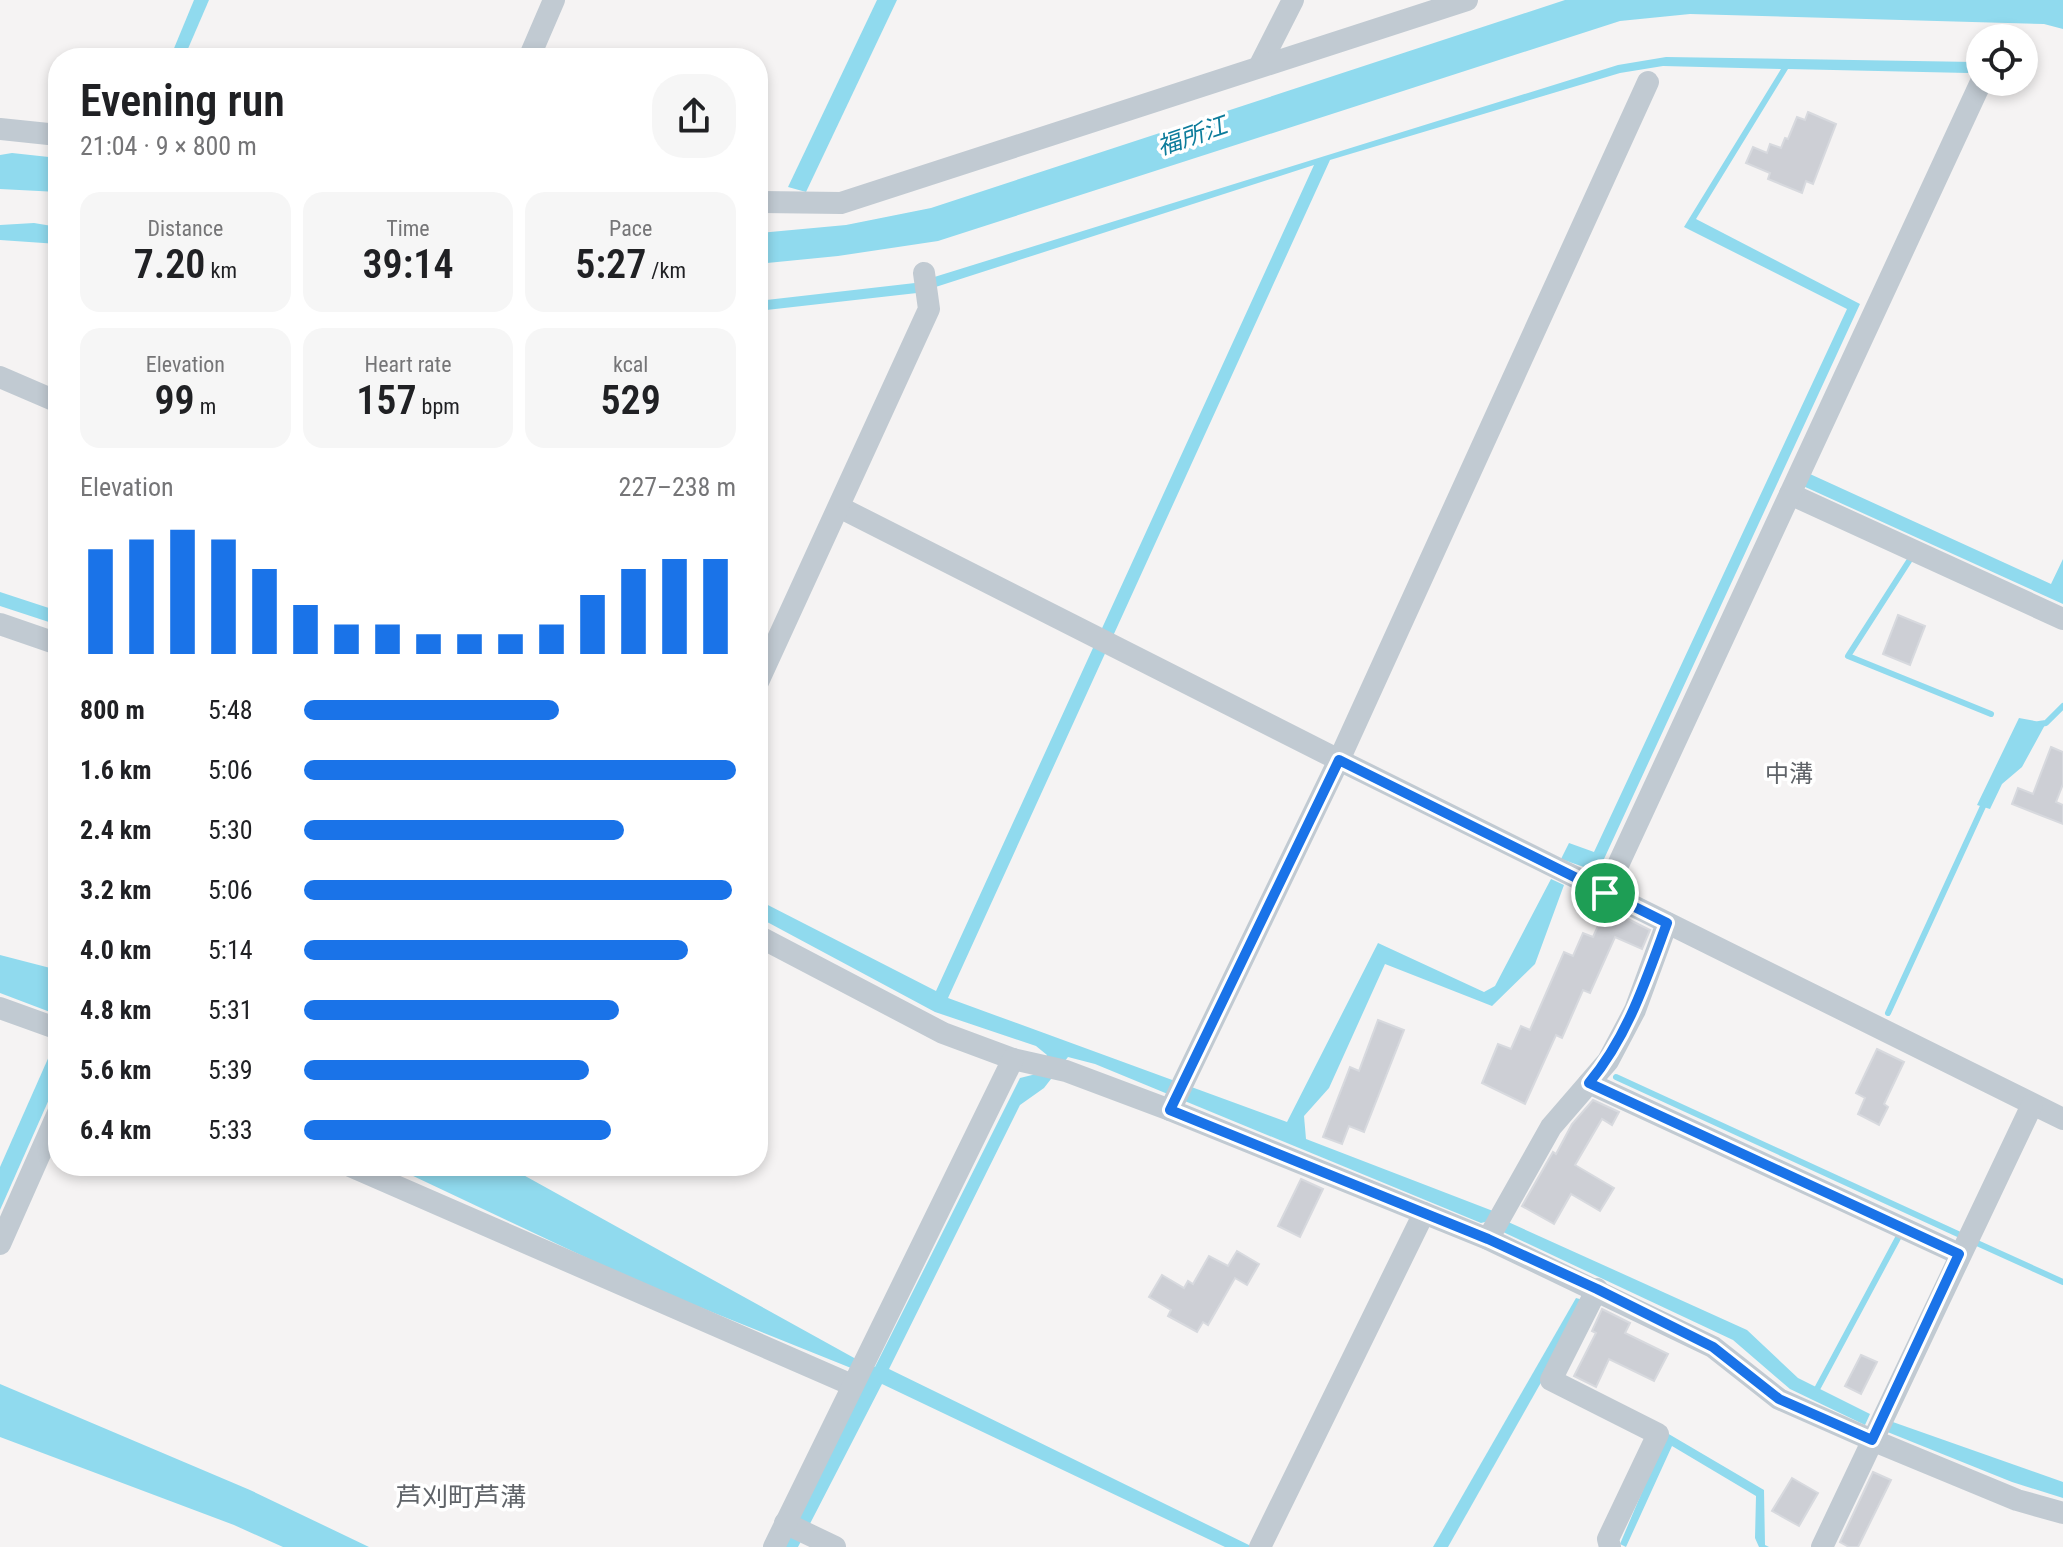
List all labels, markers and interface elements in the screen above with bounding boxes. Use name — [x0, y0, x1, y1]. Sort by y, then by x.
map controls — [1966, 24, 2038, 96]
button: locate — [1966, 24, 2038, 96]
button: share — [652, 74, 736, 158]
text: Evening run — [80, 75, 285, 127]
water label: 福所江 — [1153, 110, 1233, 161]
text: 21:04 · 9 × 800 m — [80, 131, 257, 161]
text: Distance — [147, 216, 223, 241]
text: Time — [386, 216, 430, 241]
text: Pace — [609, 216, 652, 241]
text: 7.20 — [134, 241, 205, 288]
text: 39:14 — [362, 241, 454, 288]
text: 5:27 — [575, 241, 646, 288]
text: km — [205, 258, 237, 283]
text: /km — [646, 258, 686, 283]
text: Elevation — [146, 352, 225, 377]
text: Heart rate — [365, 352, 451, 377]
text: kcal — [613, 352, 648, 377]
text: 99 — [154, 377, 195, 424]
text: 157 — [356, 377, 417, 424]
text: 529 — [600, 377, 661, 424]
text: m — [195, 394, 216, 419]
text: bpm — [417, 394, 460, 419]
text: Elevation — [80, 472, 174, 502]
text: 227–238 m — [619, 472, 736, 502]
text: 800 m — [80, 695, 145, 725]
text: 5:48 — [208, 695, 253, 725]
text: 1.6 km — [80, 755, 152, 785]
text: 5:06 — [208, 755, 253, 785]
district label: 中溝 — [1765, 760, 1813, 788]
text: 2.4 km — [80, 815, 152, 845]
text: 5:30 — [208, 815, 253, 845]
pin — [1571, 859, 1639, 927]
icon: arrive — [1583, 871, 1627, 915]
text: 3.2 km — [80, 875, 152, 905]
text: 5:06 — [208, 875, 253, 905]
text: 4.0 km — [80, 935, 152, 965]
text: 5:14 — [208, 935, 253, 965]
text: 4.8 km — [80, 995, 152, 1025]
text: 5:31 — [208, 995, 253, 1025]
text: 5.6 km — [80, 1055, 152, 1085]
text: 5:39 — [208, 1055, 253, 1085]
text: 6.4 km — [80, 1115, 152, 1145]
text: 5:33 — [208, 1115, 253, 1145]
district label: 芦刈町芦溝 — [396, 1482, 526, 1512]

